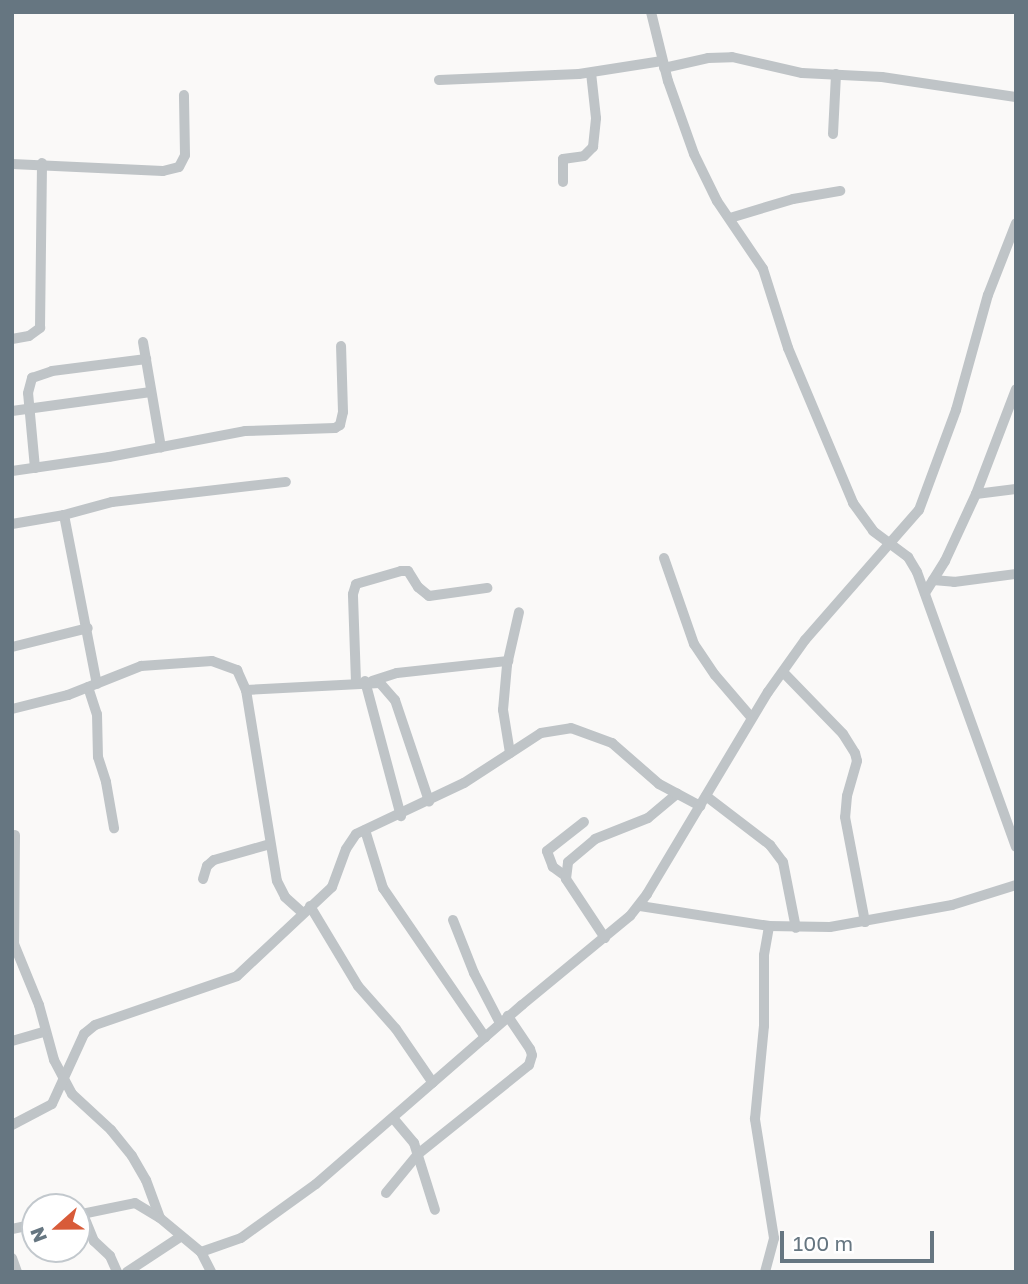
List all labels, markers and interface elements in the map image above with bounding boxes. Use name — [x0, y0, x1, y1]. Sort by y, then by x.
north arrow — [21, 1193, 91, 1263]
scale bar — [783, 1218, 937, 1262]
text: N — [24, 1224, 51, 1246]
text: 100 m — [793, 1230, 853, 1256]

